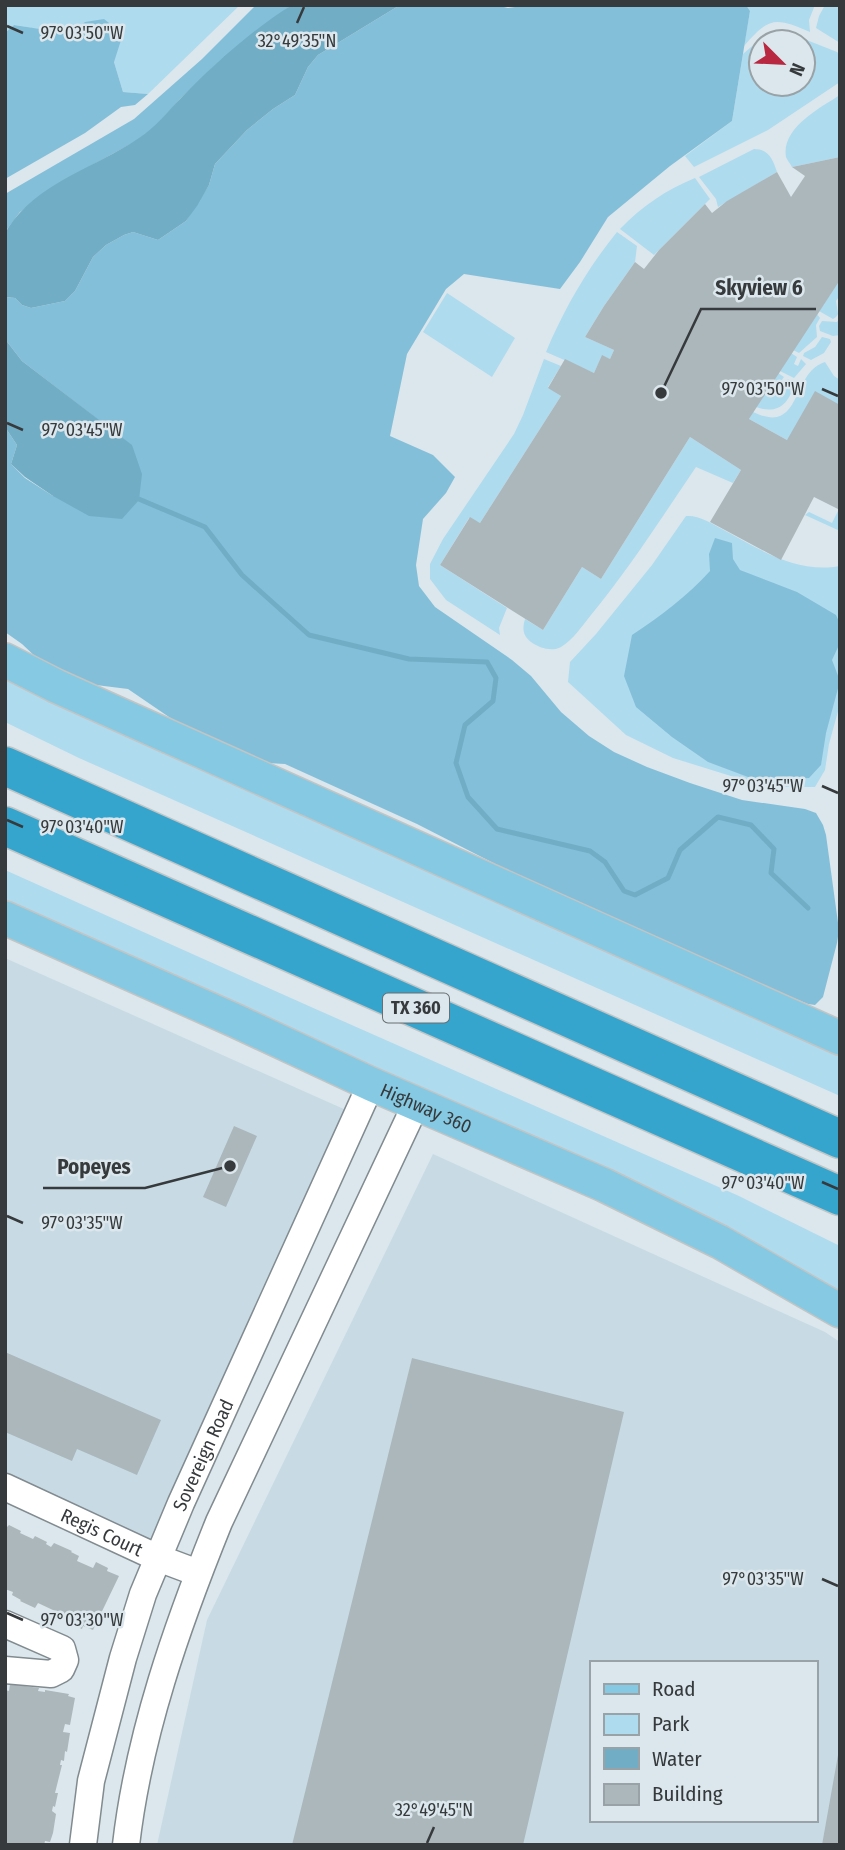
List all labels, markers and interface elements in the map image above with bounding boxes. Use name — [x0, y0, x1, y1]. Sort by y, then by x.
text: 97°03'50"W — [40, 22, 124, 44]
north arrow — [747, 28, 817, 98]
text: 32°49'35"N — [258, 30, 336, 52]
text: N — [784, 60, 810, 80]
callout: Skyview 6 — [701, 267, 816, 309]
text: Skyview 6 — [715, 275, 803, 301]
text: 97°03'50"W — [721, 378, 805, 400]
text: 97°03'45"W — [41, 419, 123, 441]
text: 97°03'45"W — [722, 775, 804, 797]
text: 97°03'40"W — [41, 816, 124, 838]
road number: TX 360 — [383, 993, 449, 1023]
street label: Highway 360 — [377, 1078, 475, 1138]
callout: Popeyes — [43, 1146, 145, 1188]
text: Popeyes — [57, 1154, 131, 1180]
text: 97°03'40"W — [722, 1172, 805, 1194]
text: 97°03'35"W — [41, 1212, 123, 1234]
street label: Sovereign Road — [168, 1395, 238, 1514]
street label: Regis Court — [57, 1503, 147, 1561]
text: 97°03'35"W — [722, 1568, 804, 1590]
text: 97°03'30"W — [41, 1609, 124, 1631]
legend — [590, 1661, 817, 1822]
text: Road — [652, 1676, 696, 1702]
text: Park — [652, 1711, 690, 1737]
text: Water — [652, 1746, 702, 1772]
text: Building — [652, 1781, 723, 1807]
text: 32°49'45"N — [395, 1799, 473, 1821]

